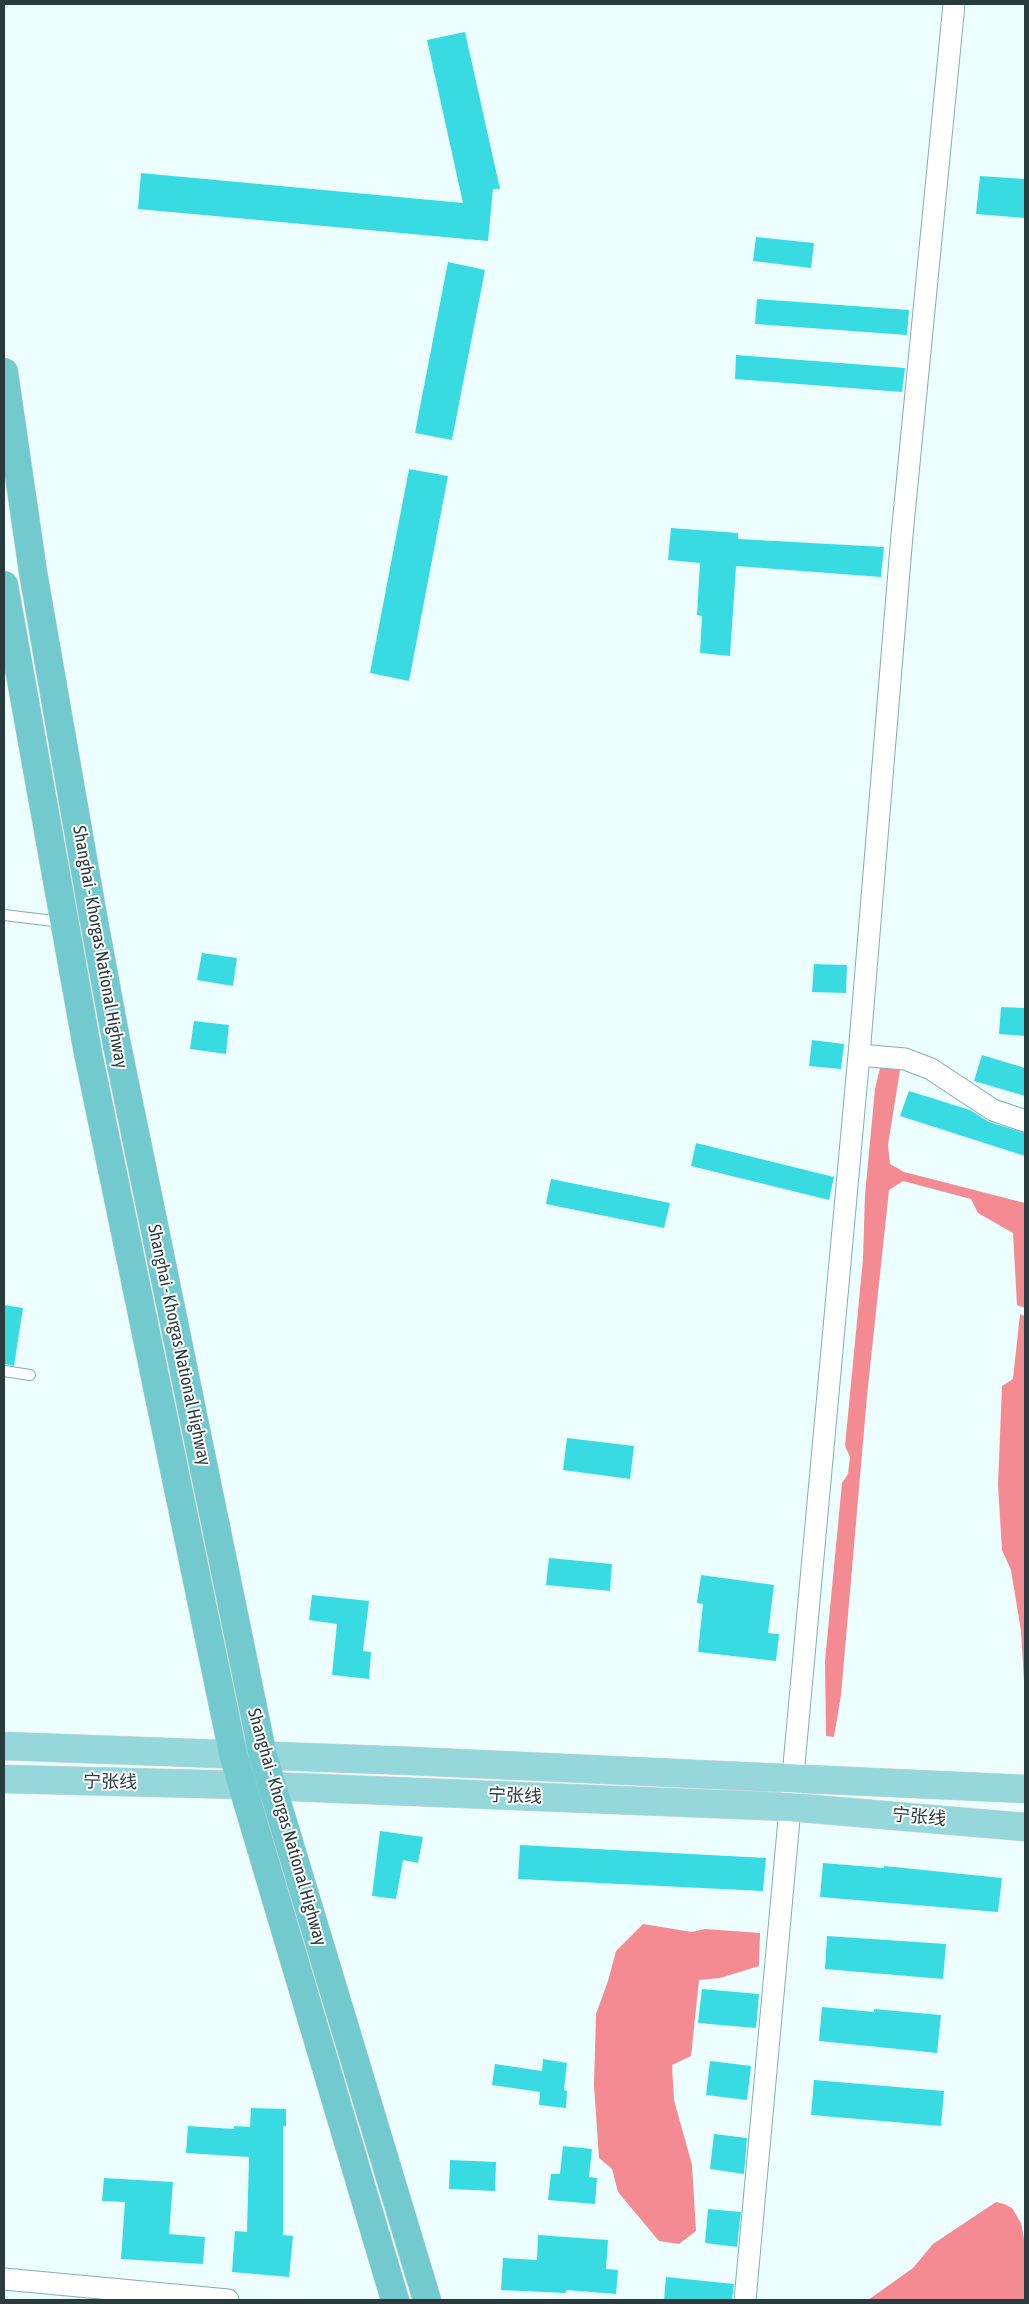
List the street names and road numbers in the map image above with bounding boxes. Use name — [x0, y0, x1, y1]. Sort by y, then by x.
street label: Shanghai - Khorgas National Highway — [68, 824, 132, 1070]
street label: Shanghai - Khorgas National Highway — [143, 1223, 215, 1467]
street label: Shanghai - Khorgas National Highway — [243, 1706, 331, 1948]
street label: 宁张线 — [83, 1771, 137, 1793]
street label: 宁张线 — [488, 1784, 542, 1808]
street label: 宁张线 — [891, 1804, 947, 1830]

